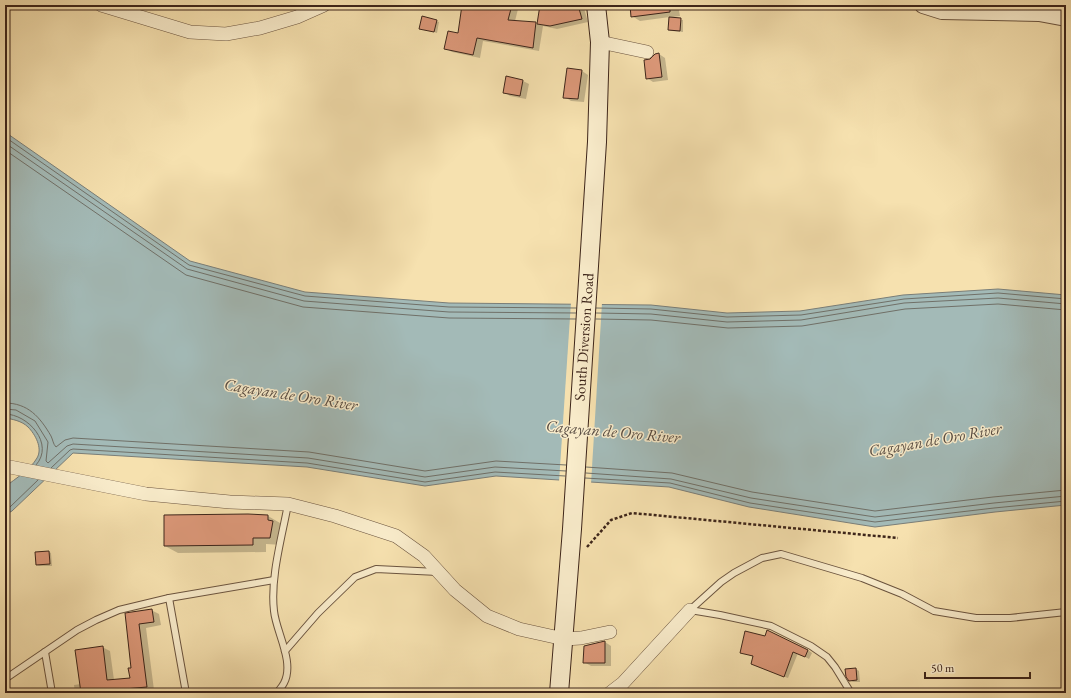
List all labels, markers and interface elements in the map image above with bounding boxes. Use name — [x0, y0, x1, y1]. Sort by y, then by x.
street label: South Diversion Road — [570, 272, 597, 401]
water label: Cagayan de Oro River — [223, 374, 360, 416]
water label: Cagayan de Oro River — [545, 415, 682, 448]
water label: Cagayan de Oro River — [867, 417, 1004, 462]
scale bar — [925, 654, 1030, 680]
text: 50 m — [931, 660, 955, 676]

